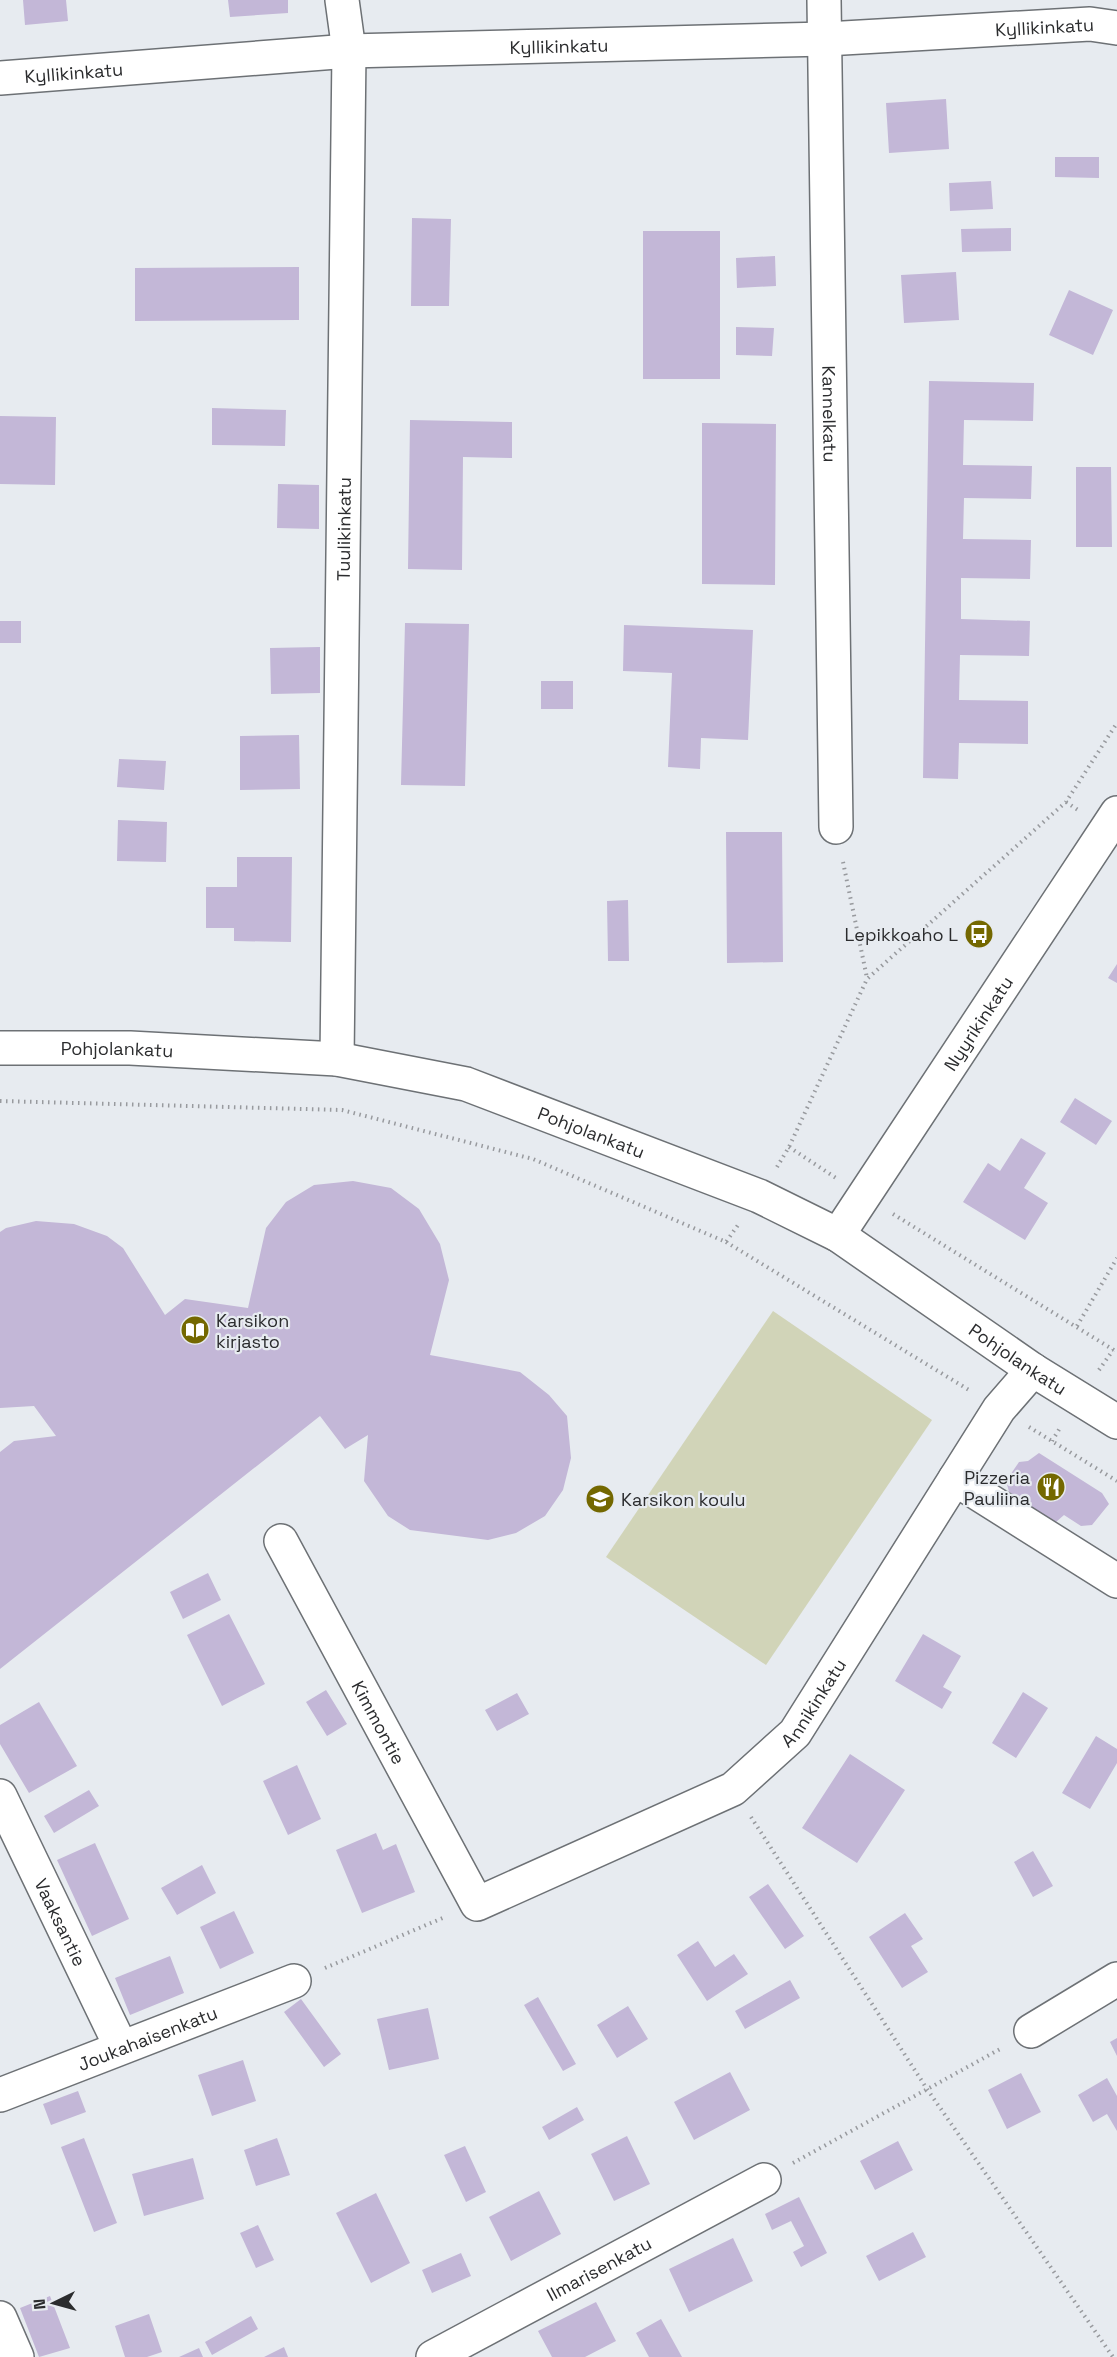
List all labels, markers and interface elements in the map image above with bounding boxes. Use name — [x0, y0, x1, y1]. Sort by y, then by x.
street label: Kyllikinkatu — [994, 12, 1094, 41]
street label: Kyllikinkatu — [509, 33, 609, 58]
street label: Kyllikinkatu — [24, 57, 124, 88]
street label: Kannelkatu — [818, 365, 842, 463]
street label: Tuulikinkatu — [331, 477, 355, 581]
bus stop icon: Lepikkoaho L — [963, 918, 995, 950]
place label: Lepikkoaho L — [845, 923, 958, 946]
street label: Nyyrikinkatu — [938, 971, 1018, 1075]
street label: Pohjolankatu — [61, 1037, 174, 1062]
street label: Pohjolankatu — [535, 1101, 648, 1163]
place label: Karsikon kirjasto — [216, 1309, 289, 1353]
library icon: Karsikon kirjasto — [179, 1314, 211, 1346]
street label: Pohjolankatu — [965, 1318, 1071, 1400]
place label: Pizzeria Pauliina — [964, 1466, 1030, 1510]
restaurant icon: Pizzeria Pauliina — [1035, 1471, 1067, 1503]
school or university icon: Karsikon koulu — [584, 1483, 616, 1515]
place label: Karsikon koulu — [621, 1488, 746, 1511]
street label: Annikinkatu — [776, 1654, 851, 1752]
street label: Kimmontie — [347, 1676, 411, 1768]
street label: Vaaksantie — [30, 1874, 92, 1970]
street label: Joukahaisenkatu — [74, 2000, 220, 2075]
street label: Ilmarisenkatu — [542, 2231, 655, 2306]
north arrow — [24, 2273, 84, 2333]
text: N — [29, 2298, 50, 2311]

